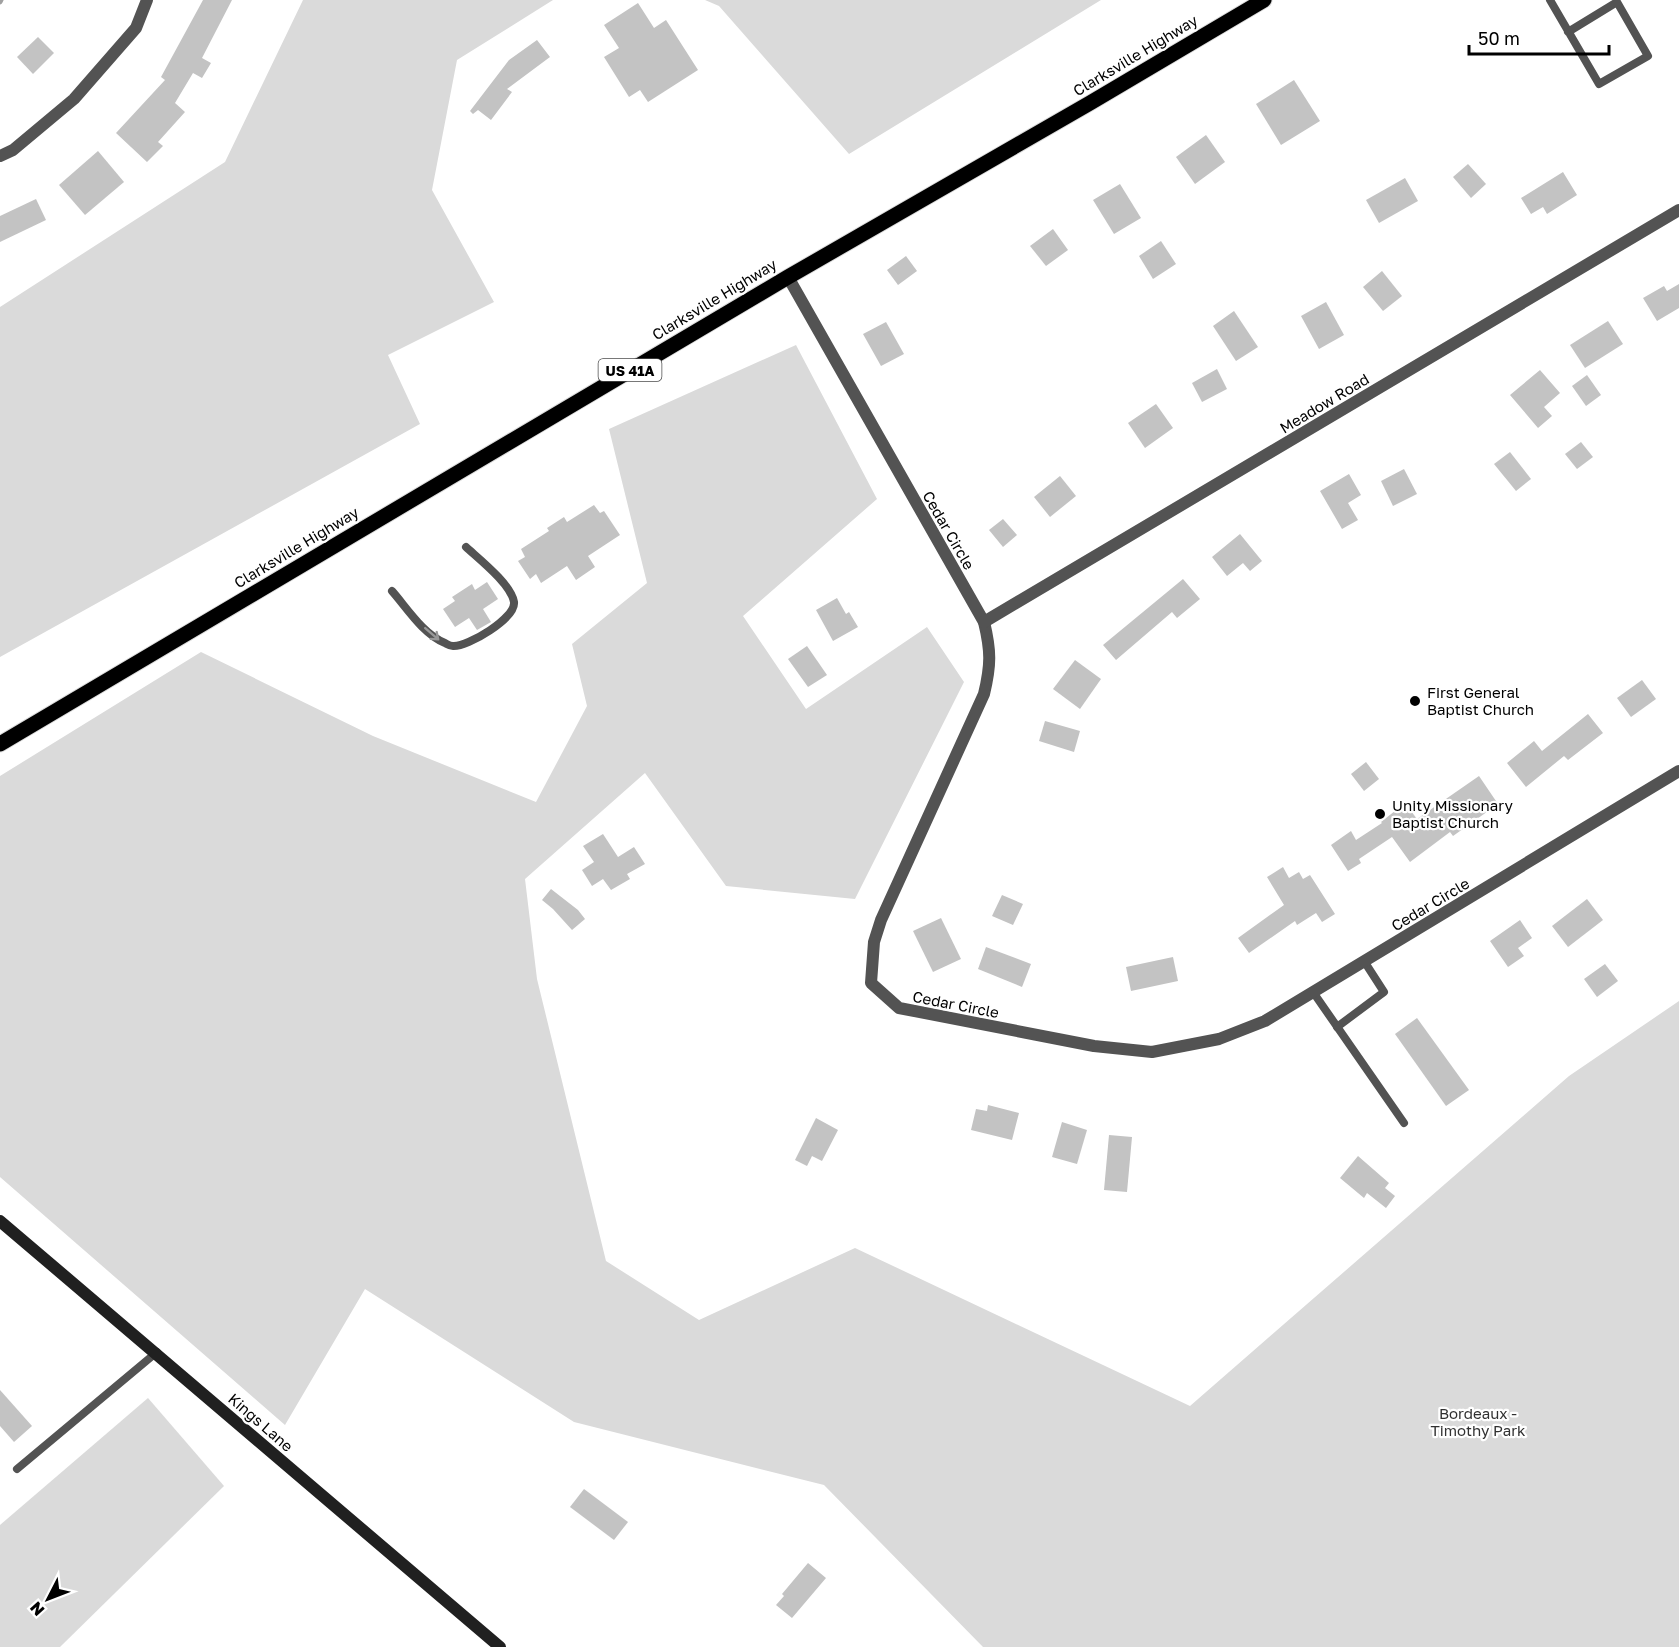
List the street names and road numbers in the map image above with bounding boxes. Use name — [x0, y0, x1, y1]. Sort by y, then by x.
street label: Clarksville Highway — [1069, 10, 1201, 99]
street label: Clarksville Highway — [648, 254, 780, 343]
road number: US 41A — [598, 359, 662, 381]
street label: Meadow Road — [1276, 369, 1372, 437]
street label: Cedar Circle — [919, 488, 979, 573]
street label: Clarksville Highway — [230, 502, 362, 591]
street label: Cedar Circle — [1388, 874, 1472, 934]
street label: Cedar Circle — [911, 987, 1001, 1021]
street label: Kings Lane — [225, 1389, 297, 1455]

